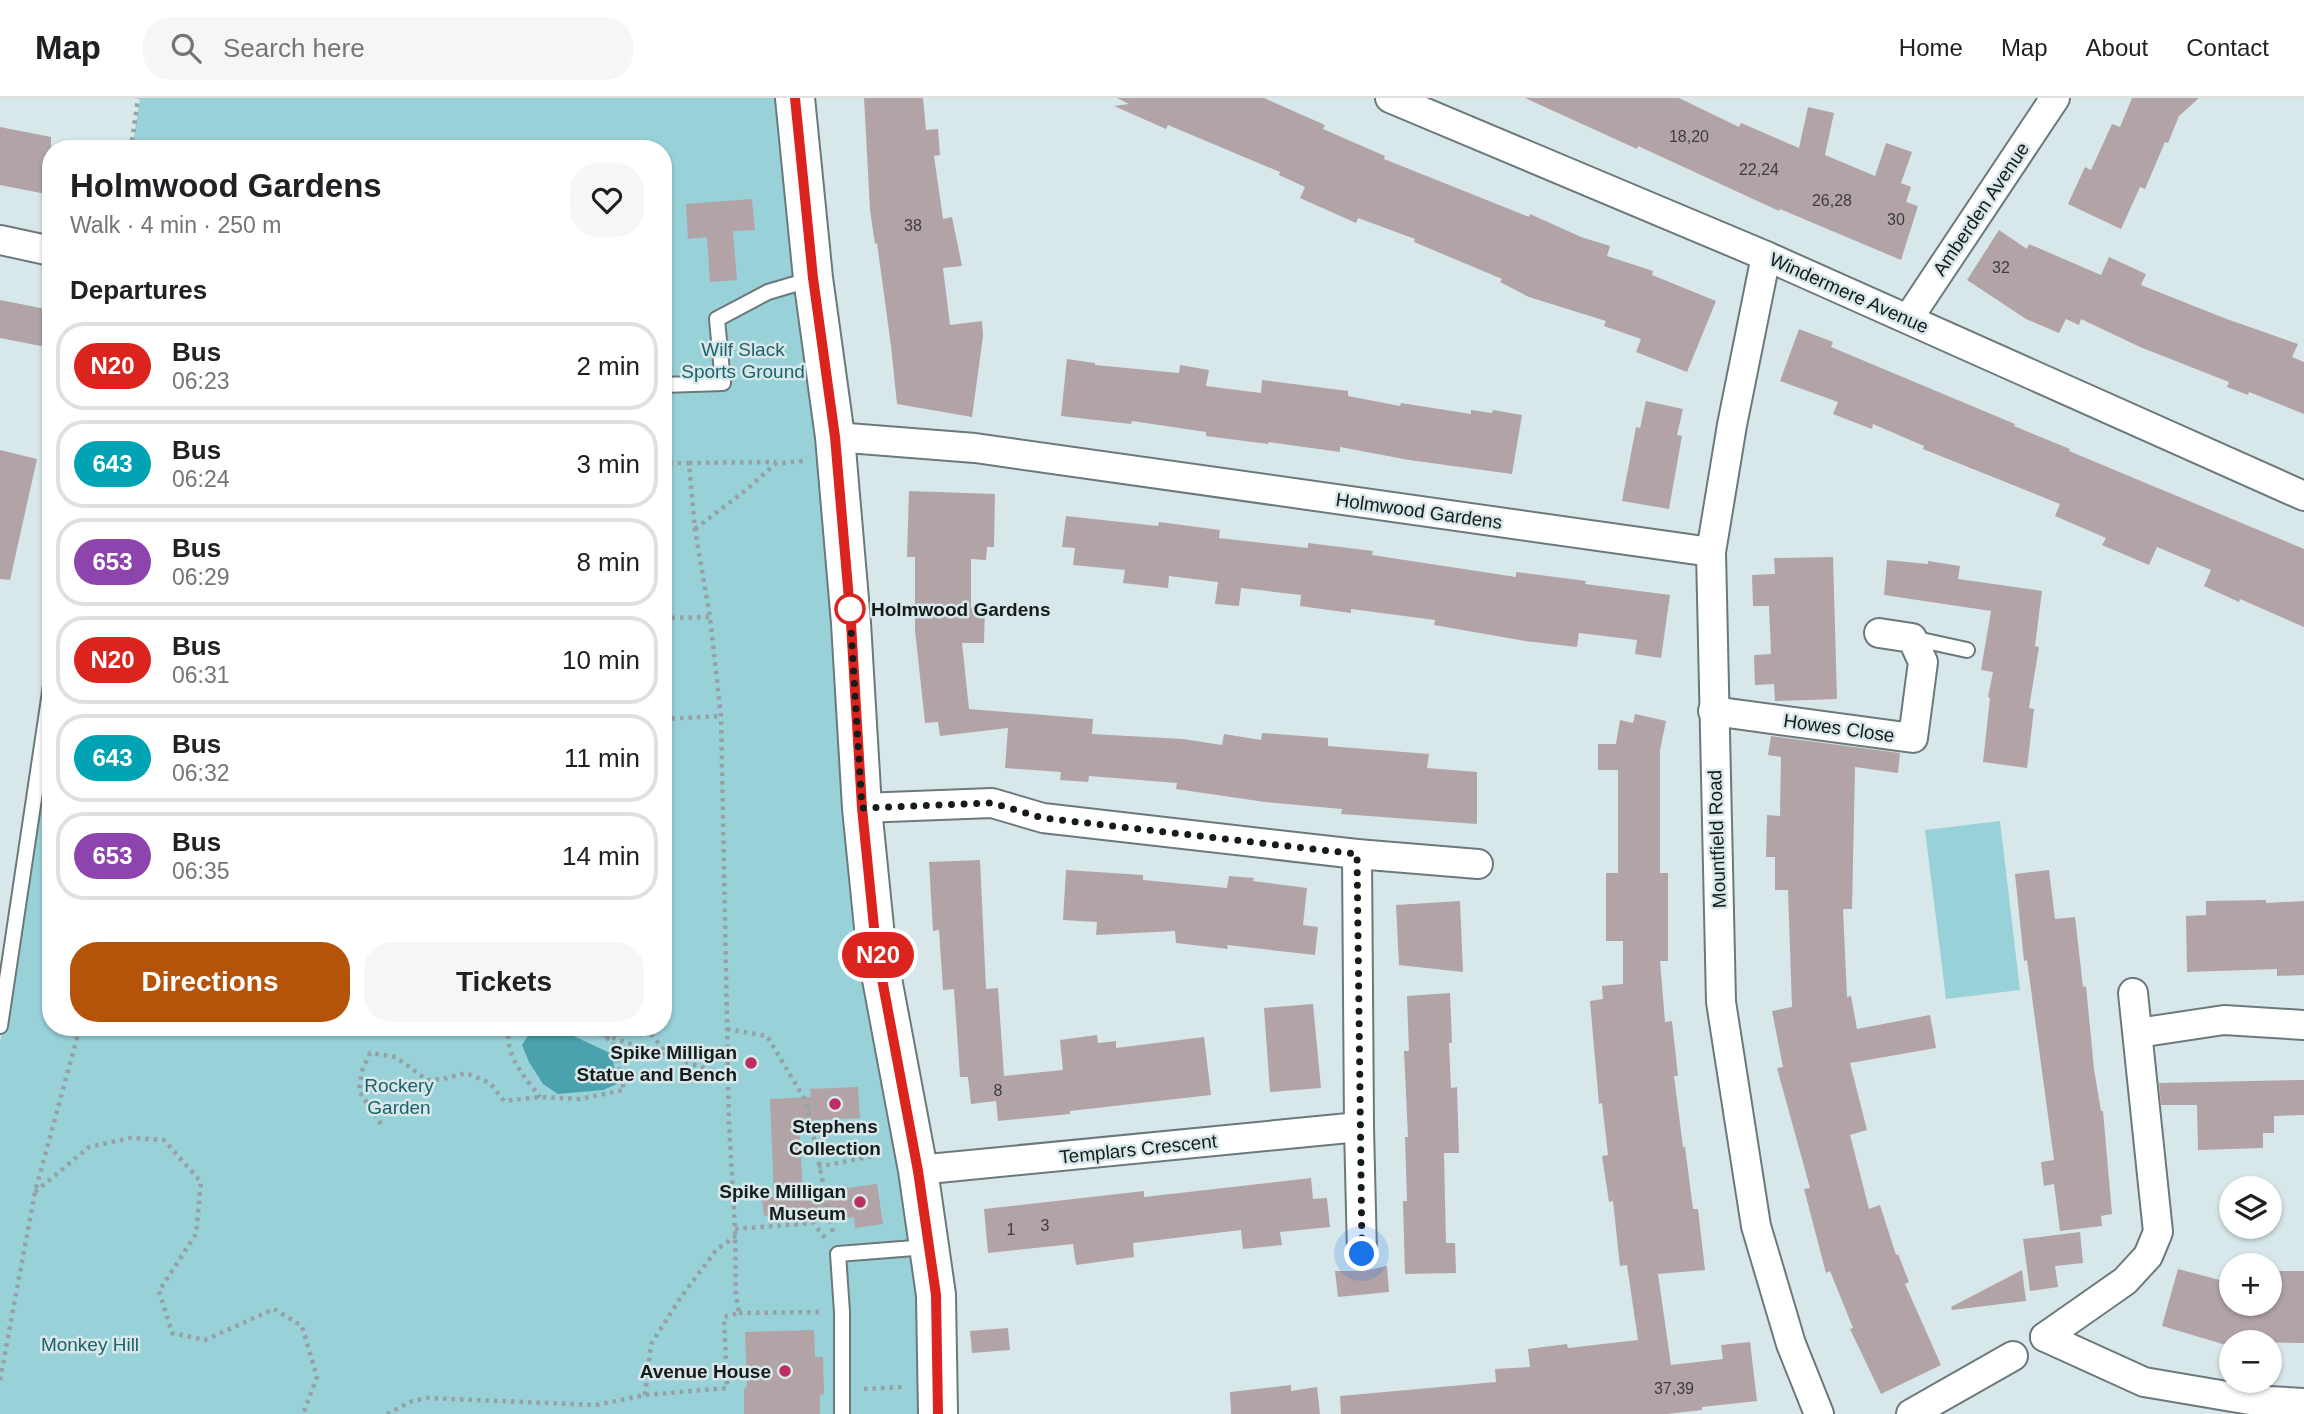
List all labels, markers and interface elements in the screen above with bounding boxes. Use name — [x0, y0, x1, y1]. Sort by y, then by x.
search box — [143, 17, 633, 80]
text: Map — [35, 29, 101, 66]
icon: search — [167, 29, 205, 67]
text: Search here — [223, 33, 365, 63]
text: Home — [1899, 34, 1963, 61]
text: Map — [2001, 34, 2048, 61]
text: About — [2086, 34, 2148, 61]
text: Contact — [2186, 34, 2269, 61]
house number: 18,20 — [1669, 128, 1709, 145]
street label: Amberden Avenue — [1929, 138, 2033, 280]
house number: 22,24 — [1739, 161, 1779, 178]
button: heart — [570, 163, 644, 237]
text: Holmwood Gardens — [70, 167, 382, 204]
house number: 26,28 — [1812, 192, 1852, 209]
house number: 30 — [1887, 211, 1905, 228]
text: Walk · 4 min · 250 m — [70, 212, 281, 238]
house number: 38 — [904, 217, 922, 234]
street label: Windermere Avenue — [1766, 248, 1932, 338]
house number: 32 — [1992, 259, 2010, 276]
text: Departures — [70, 275, 207, 305]
text: Bus — [172, 337, 221, 367]
park label: Wilf Slack Sports Ground — [681, 339, 805, 382]
text: 2 min — [576, 351, 640, 381]
text: N20 — [90, 352, 135, 379]
text: 06:23 — [172, 368, 230, 394]
text: Bus — [172, 435, 221, 465]
text: 3 min — [576, 449, 640, 479]
text: 643 — [92, 450, 133, 477]
text: 06:24 — [172, 466, 230, 492]
street label: Holmwood Gardens — [1334, 489, 1504, 533]
text: Bus — [172, 533, 221, 563]
text: 8 min — [576, 547, 640, 577]
text: 653 — [92, 548, 133, 575]
text: 06:29 — [172, 564, 230, 590]
marker: Holmwood Gardens — [835, 594, 865, 624]
place label: Holmwood Gardens — [871, 599, 1050, 620]
text: Bus — [172, 631, 221, 661]
text: 10 min — [562, 645, 640, 675]
text: N20 — [90, 646, 135, 673]
text: 06:31 — [172, 662, 230, 688]
street label: Howes Close — [1782, 710, 1896, 746]
text: Bus — [172, 729, 221, 759]
text: 11 min — [564, 743, 640, 773]
text: 643 — [92, 744, 133, 771]
text: 06:32 — [172, 760, 230, 786]
street label: Mountfield Road — [1704, 769, 1730, 909]
text: Bus — [172, 827, 221, 857]
text: 14 min — [562, 841, 640, 871]
text: 653 — [92, 842, 133, 869]
text: 06:35 — [172, 858, 230, 884]
line badge: N20 — [838, 932, 918, 978]
text: N20 — [856, 941, 900, 968]
button: Directions — [70, 942, 350, 1022]
button: Tickets — [364, 942, 644, 1022]
place label: Spike Milligan Statue and Bench — [577, 1042, 737, 1085]
marker: Spike Milligan Statue and Bench — [743, 1055, 759, 1071]
park label: Rockery Garden — [364, 1075, 434, 1118]
house number: 8 — [994, 1082, 1003, 1099]
marker: Stephens Collection — [827, 1096, 843, 1112]
place label: Stephens Collection — [789, 1116, 881, 1159]
street label: Templars Crescent — [1058, 1130, 1219, 1168]
map controls — [2219, 1176, 2282, 1393]
button: layers — [2219, 1176, 2282, 1239]
place label: Spike Milligan Museum — [719, 1181, 846, 1224]
marker: Spike Milligan Museum — [852, 1194, 868, 1210]
house number: 3 — [1041, 1217, 1050, 1234]
house number: 1 — [1007, 1221, 1016, 1238]
your location — [1344, 1236, 1379, 1271]
button: + — [2219, 1253, 2282, 1316]
button: − — [2219, 1330, 2282, 1393]
park label: Monkey Hill — [41, 1334, 139, 1355]
place label: Avenue House — [640, 1361, 771, 1382]
marker: Avenue House — [777, 1363, 793, 1379]
house number: 37,39 — [1654, 1380, 1694, 1397]

